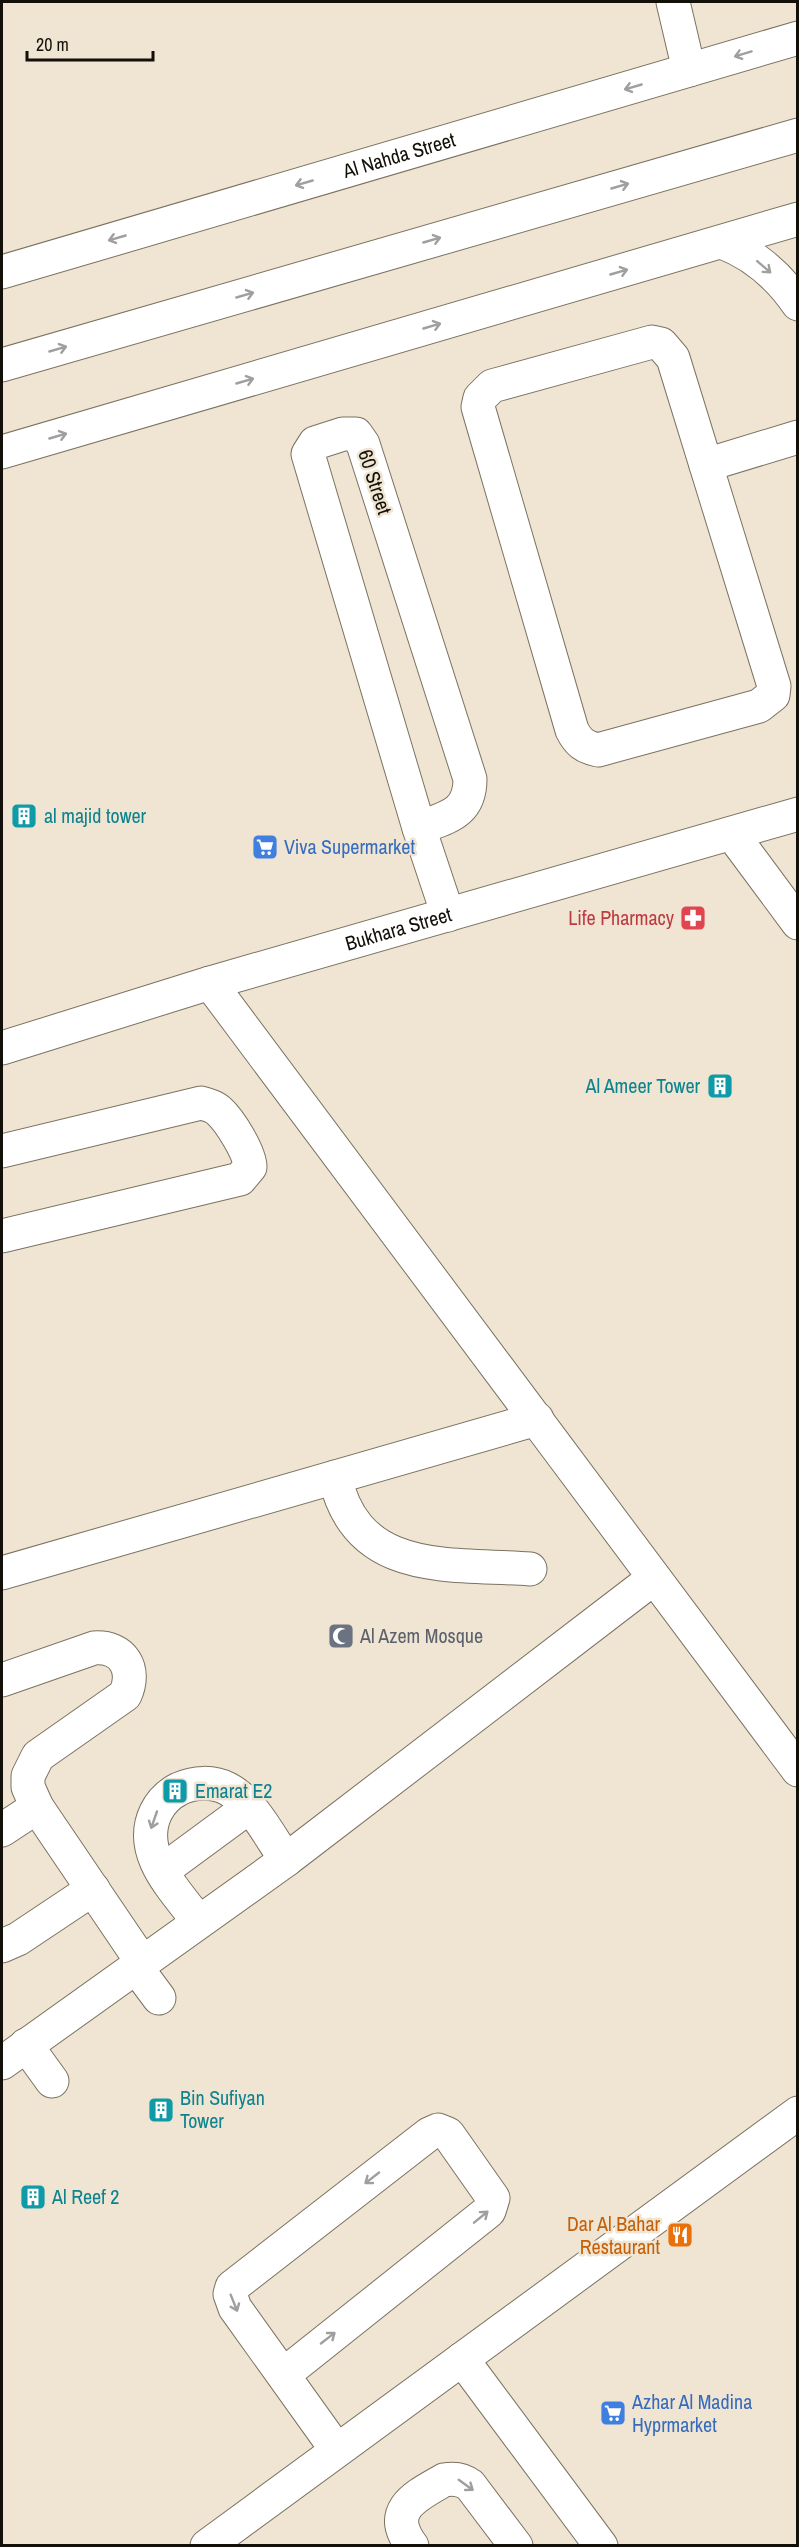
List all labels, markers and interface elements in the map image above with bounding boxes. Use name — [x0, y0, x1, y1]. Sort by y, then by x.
scale bar — [27, 24, 153, 62]
text: 20 m — [36, 32, 69, 57]
one-way arrow — [734, 49, 753, 60]
one-way arrow — [623, 82, 642, 93]
street label: Al Nahda Street — [339, 125, 459, 184]
one-way arrow — [295, 178, 314, 189]
one-way arrow — [610, 180, 629, 191]
one-way arrow — [108, 233, 127, 244]
one-way arrow — [422, 234, 441, 246]
one-way arrow — [756, 260, 771, 274]
one-way arrow — [609, 266, 628, 277]
one-way arrow — [235, 289, 254, 300]
one-way arrow — [422, 320, 441, 331]
one-way arrow — [48, 343, 67, 354]
one-way arrow — [235, 375, 254, 386]
one-way arrow — [48, 430, 67, 441]
street label: 60 Street — [352, 446, 399, 518]
building icon: al majid tower — [9, 801, 39, 831]
place label: al majid tower — [44, 802, 147, 829]
supermarket icon: Viva Supermarket — [250, 832, 280, 862]
place label: Viva Supermarket — [284, 833, 415, 860]
street label: Bukhara Street — [342, 900, 455, 956]
pharmacy icon: Life Pharmacy — [678, 903, 708, 933]
place label: Life Pharmacy — [568, 904, 675, 931]
building icon: Al Ameer Tower — [705, 1071, 735, 1101]
place label: Al Ameer Tower — [584, 1072, 701, 1099]
mosque icon: Al Azem Mosque — [326, 1621, 356, 1651]
place label: Al Azem Mosque — [359, 1622, 483, 1649]
building icon: Emarat E2 — [160, 1776, 190, 1806]
place label: Emarat E2 — [195, 1777, 272, 1804]
one-way arrow — [148, 1810, 159, 1829]
place label: Bin Sufiyan Tower — [180, 2084, 265, 2134]
building icon: Bin Sufiyan Tower — [146, 2095, 176, 2125]
one-way arrow — [364, 2171, 380, 2184]
building icon: Al Reef 2 — [18, 2182, 48, 2212]
place label: Al Reef 2 — [51, 2183, 119, 2210]
place label: Dar Al Bahar Restaurant — [567, 2210, 661, 2260]
one-way arrow — [473, 2211, 489, 2224]
restaurant icon: Dar Al Bahar Restaurant — [665, 2220, 695, 2250]
one-way arrow — [229, 2294, 240, 2312]
one-way arrow — [320, 2332, 336, 2345]
place label: Azhar Al Madina Hyprmarket — [631, 2388, 752, 2438]
supermarket icon: Azhar Al Madina Hyprmarket — [598, 2398, 628, 2428]
one-way arrow — [457, 2478, 474, 2491]

